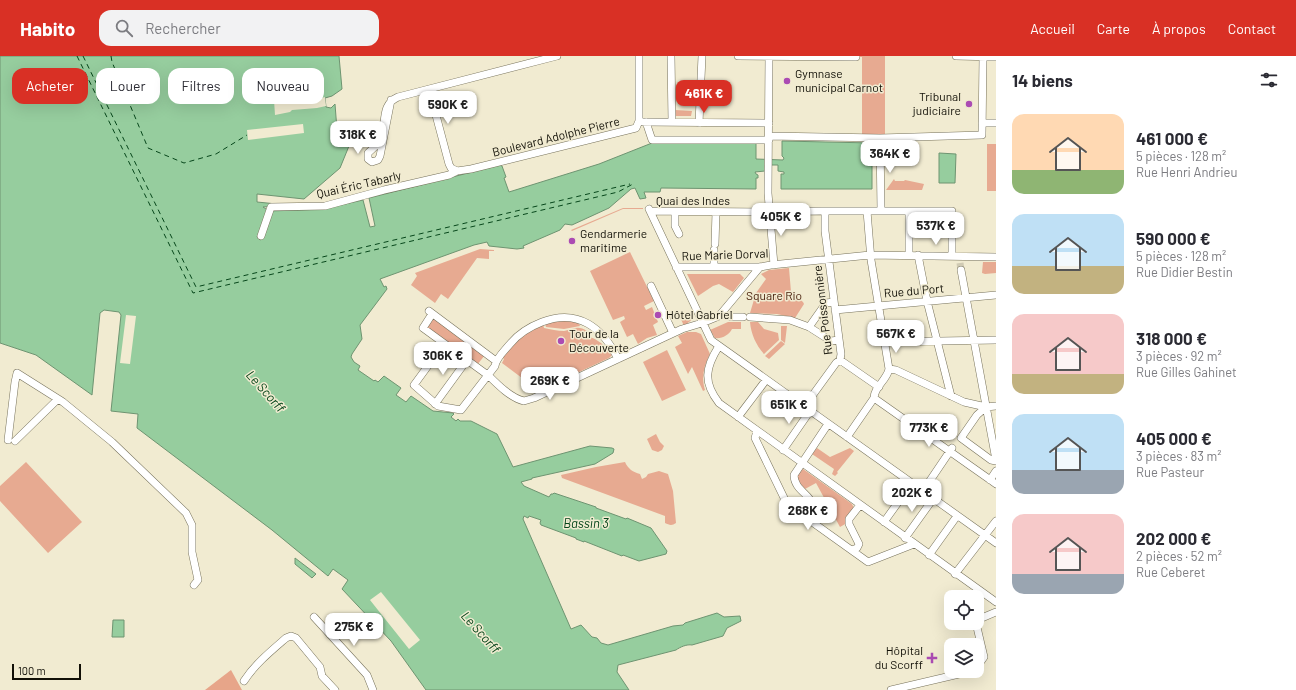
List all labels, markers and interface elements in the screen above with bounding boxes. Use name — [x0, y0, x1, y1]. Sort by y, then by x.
search box — [99, 10, 379, 46]
text: Habito — [20, 17, 75, 40]
icon: search — [113, 17, 135, 39]
text: Rechercher — [145, 19, 221, 37]
text: Accueil — [1030, 20, 1075, 37]
text: Carte — [1097, 20, 1130, 37]
text: À propos — [1152, 20, 1206, 37]
text: Contact — [1228, 20, 1276, 37]
place label: Gymnase municipal Carnot — [795, 66, 883, 94]
chip: Acheter — [12, 68, 88, 104]
chip: Louer — [96, 68, 160, 104]
chip: Filtres — [168, 68, 234, 104]
chip: Nouveau — [242, 68, 324, 104]
icon: filters — [1258, 69, 1280, 91]
text: 14 biens — [1012, 70, 1073, 90]
marker: Gymnase municipal Carnot — [782, 76, 792, 86]
pin: 461K € — [671, 80, 737, 114]
text: 461K € — [685, 85, 723, 101]
place label: Tribunal judiciaire — [912, 89, 961, 117]
pin: 590K € — [415, 91, 481, 125]
text: 590K € — [428, 96, 468, 112]
marker: Tribunal judiciaire — [964, 99, 974, 109]
street label: Boulevard Adolphe Pierre — [491, 113, 621, 159]
pin: 318K € — [325, 121, 391, 155]
text: 318K € — [339, 126, 377, 142]
text: 461 000 € — [1136, 128, 1208, 148]
icon: home — [1044, 130, 1092, 178]
pin: 364K € — [857, 140, 923, 174]
text: 364K € — [870, 145, 910, 161]
text: 5 pièces · 128 m² — [1136, 148, 1226, 164]
text: Rue Henri Andrieu — [1136, 164, 1237, 180]
street label: Quai Éric Tabarly — [315, 167, 403, 201]
street label: Quai des Indes — [656, 193, 730, 207]
pin: 405K € — [748, 203, 814, 237]
text: 405K € — [760, 208, 802, 224]
pin: 537K € — [903, 212, 969, 246]
text: 537K € — [916, 217, 956, 233]
place label: Gendarmerie maritime — [580, 226, 647, 254]
text: 590 000 € — [1136, 228, 1211, 248]
icon: home — [1044, 230, 1092, 278]
marker: Gendarmerie maritime — [567, 236, 577, 246]
street label: Rue Marie Dorval — [681, 245, 769, 263]
text: 5 pièces · 128 m² — [1136, 248, 1226, 264]
text: Rue Didier Bestin — [1136, 264, 1233, 280]
street label: Rue Poissonnière — [810, 265, 834, 356]
street label: Rue du Port — [883, 280, 945, 300]
park label: Square Rio — [746, 288, 802, 302]
place label: Hôtel Gabriel — [666, 307, 733, 321]
marker: Hôtel Gabriel — [653, 310, 663, 320]
pin: 567K € — [863, 320, 929, 354]
text: 567K € — [876, 325, 916, 341]
place label: Tour de la Découverte — [569, 326, 629, 354]
text: 318 000 € — [1136, 328, 1207, 348]
icon: home — [1044, 330, 1092, 378]
marker: Tour de la Découverte — [556, 336, 566, 346]
pin: 306K € — [410, 342, 476, 376]
text: 306K € — [423, 347, 463, 363]
text: 3 pièces · 92 m² — [1136, 348, 1222, 364]
text: Rue Gilles Gahinet — [1136, 364, 1237, 380]
water label: Le Scorff — [243, 367, 289, 416]
pin: 269K € — [517, 367, 583, 401]
text: 269K € — [530, 372, 570, 388]
pin: 651K € — [756, 391, 822, 425]
text: 651K € — [770, 396, 808, 412]
pin: 773K € — [896, 414, 962, 448]
text: 773K € — [910, 419, 948, 435]
text: 405 000 € — [1136, 428, 1212, 448]
icon: home — [1044, 430, 1092, 478]
text: 3 pièces · 83 m² — [1136, 448, 1222, 464]
text: Rue Pasteur — [1136, 464, 1204, 480]
pin: 202K € — [879, 479, 945, 513]
text: 202K € — [892, 484, 932, 500]
pin: 268K € — [775, 497, 841, 531]
text: 268K € — [788, 502, 828, 518]
water label: Bassin 3 — [563, 515, 609, 531]
text: 202 000 € — [1136, 528, 1211, 548]
icon: home — [1044, 530, 1092, 578]
text: 2 pièces · 52 m² — [1136, 548, 1222, 564]
text: Rue Ceberet — [1136, 564, 1205, 580]
map controls — [944, 590, 984, 678]
button: locate — [944, 590, 984, 630]
water label: Le Scorff — [458, 608, 504, 657]
pin: 275K € — [321, 613, 387, 647]
text: 275K € — [334, 618, 374, 634]
button: layers — [944, 638, 984, 678]
place label: Hôpital du Scorff — [875, 643, 923, 671]
marker: Hôpital du Scorff — [926, 652, 938, 664]
scale bar — [12, 662, 81, 681]
text: 100 m — [18, 664, 46, 677]

